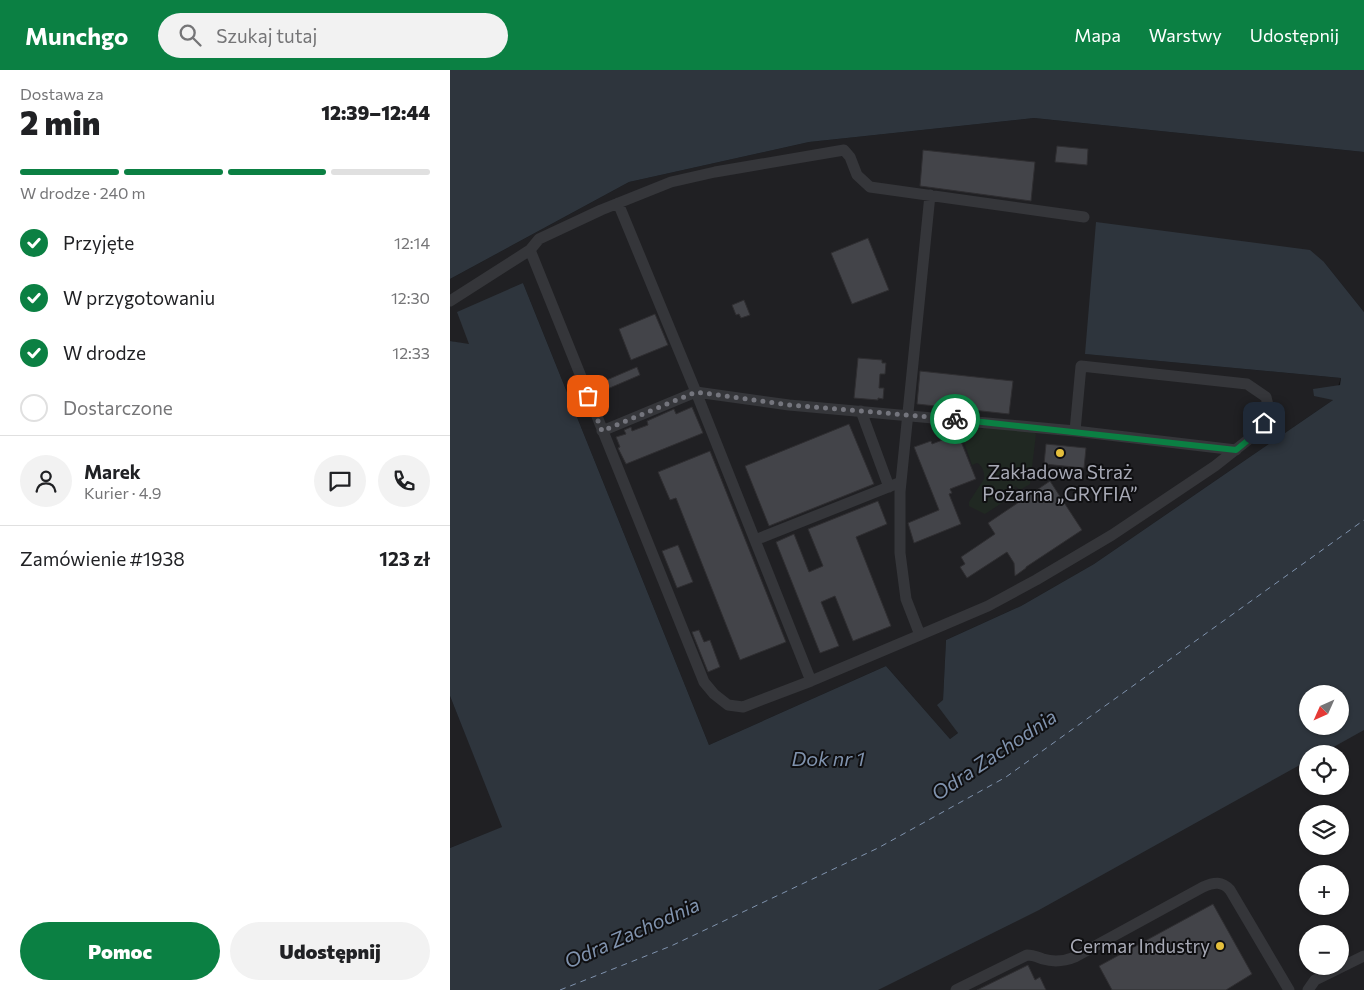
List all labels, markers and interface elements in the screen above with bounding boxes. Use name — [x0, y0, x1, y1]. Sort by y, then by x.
search box — [158, 13, 508, 58]
text: Munchgo — [25, 21, 128, 50]
icon: search — [176, 21, 204, 49]
text: Szukaj tutaj — [216, 24, 317, 47]
text: Mapa — [1074, 24, 1121, 46]
text: Warstwy — [1149, 24, 1222, 46]
text: Udostępnij — [1250, 24, 1339, 46]
text: Dostawa za — [20, 84, 104, 103]
text: 12:39–12:44 — [321, 101, 430, 124]
text: 2 min — [20, 102, 100, 142]
text: W drodze · 240 m — [20, 183, 145, 202]
icon: check — [20, 229, 48, 257]
text: Przyjęte — [63, 231, 134, 254]
text: 12:14 — [394, 233, 430, 252]
icon: check — [20, 284, 48, 312]
text: W przygotowaniu — [63, 286, 215, 309]
text: 12:30 — [391, 288, 430, 307]
icon: check — [20, 339, 48, 367]
text: W drodze — [63, 341, 146, 364]
text: 12:33 — [392, 343, 430, 362]
pin — [567, 375, 609, 417]
icon: bag — [574, 382, 602, 410]
courier — [930, 394, 980, 444]
text: Dostarczone — [63, 396, 173, 419]
pin — [1243, 402, 1285, 444]
icon: bike — [941, 405, 969, 433]
icon: home — [1250, 409, 1278, 437]
marker: Zakładowa Straż Pożarna „GRYFIA” — [1054, 447, 1066, 459]
button: person — [20, 455, 72, 507]
button: chat — [314, 455, 366, 507]
button: phone — [378, 455, 430, 507]
text: Marek — [84, 460, 141, 483]
place label: Zakładowa Straż Pożarna „GRYFIA” — [982, 460, 1138, 505]
text: Kurier · 4.9 — [84, 483, 161, 502]
text: Zamówienie #1938 — [20, 547, 185, 570]
text: 123 zł — [379, 547, 430, 570]
north arrow — [1299, 685, 1349, 735]
map controls — [1299, 685, 1349, 975]
water label: Odra Zachodnia — [926, 703, 1061, 805]
button: locate — [1299, 745, 1349, 795]
water label: Dok nr 1 — [791, 746, 865, 770]
button: layers — [1299, 805, 1349, 855]
button: + — [1299, 865, 1349, 915]
water label: Odra Zachodnia — [560, 891, 703, 973]
button: Pomoc — [20, 922, 220, 980]
button: Udostępnij — [230, 922, 430, 980]
button: − — [1299, 925, 1349, 975]
place label: Cermar Industry — [1070, 934, 1210, 957]
marker: Cermar Industry — [1214, 940, 1226, 952]

